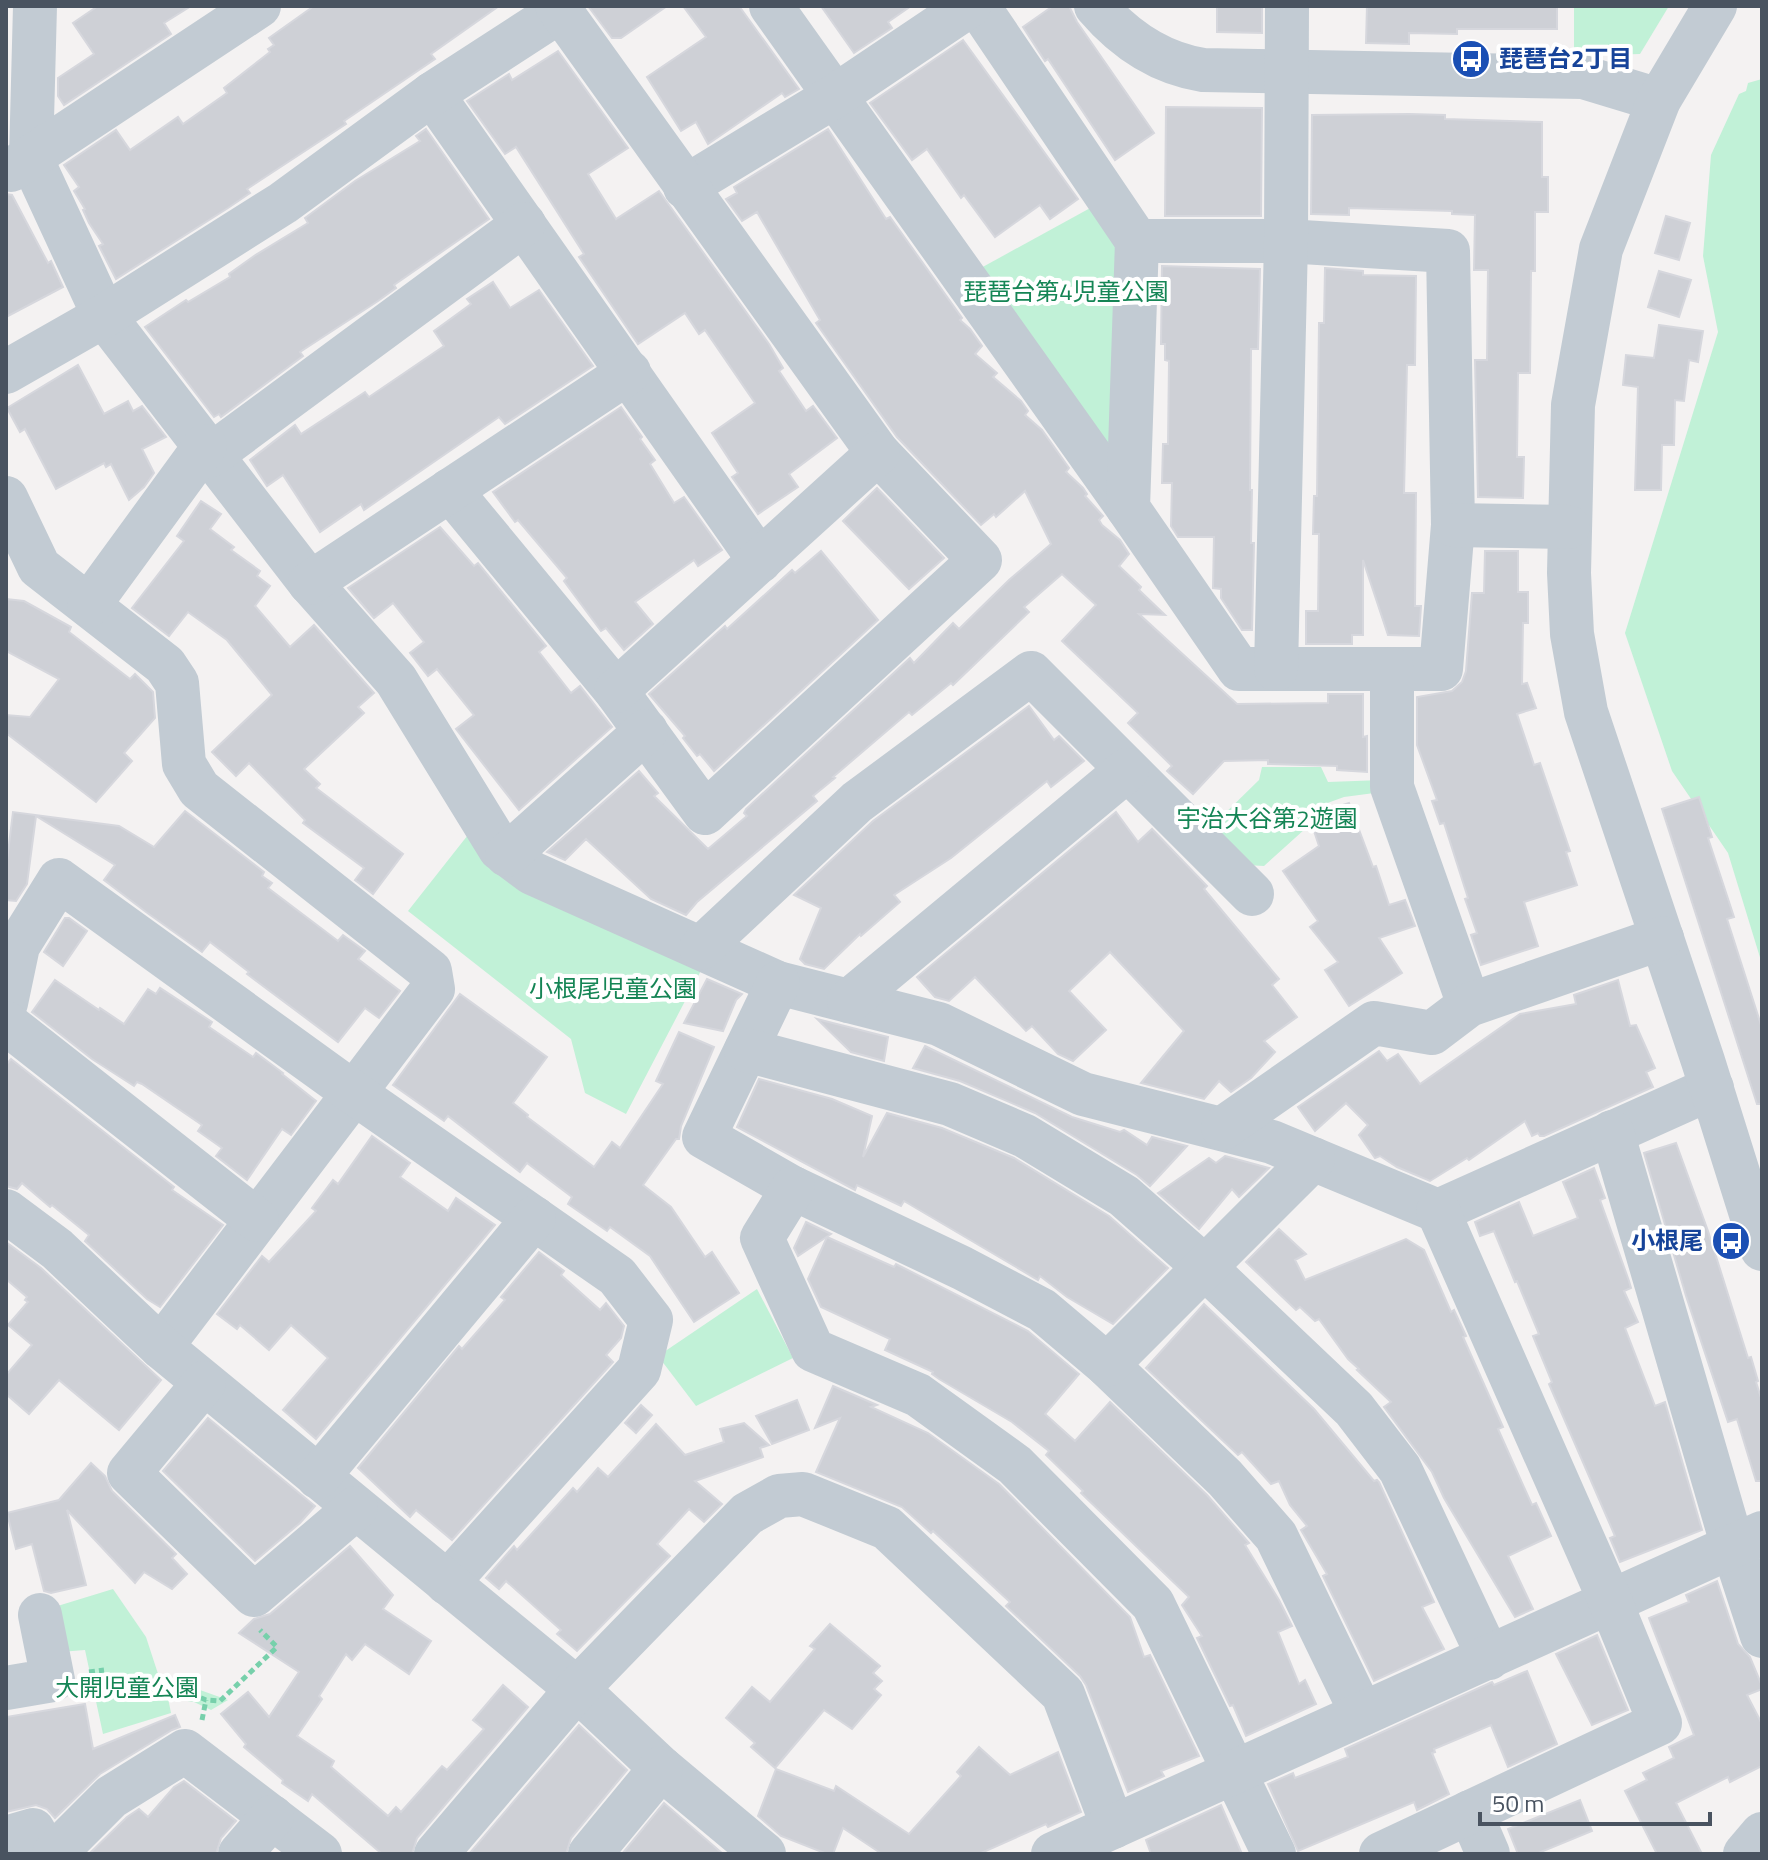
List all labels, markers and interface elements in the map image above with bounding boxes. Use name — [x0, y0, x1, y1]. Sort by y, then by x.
bus stop icon: 琵琶台2丁目 — [1450, 38, 1492, 80]
place label: 琵琶台2丁目 — [1499, 40, 1632, 76]
park label: 琵琶台第4児童公園 — [963, 273, 1169, 309]
park label: 宇治大谷第2遊園 — [1176, 800, 1358, 836]
park label: 小根尾児童公園 — [529, 970, 697, 1006]
bus stop icon: 小根尾 — [1710, 1220, 1752, 1262]
place label: 小根尾 — [1631, 1222, 1703, 1258]
park label: 大開児童公園 — [55, 1669, 199, 1705]
scale bar — [1480, 1776, 1710, 1826]
text: 50 m — [1492, 1785, 1544, 1821]

